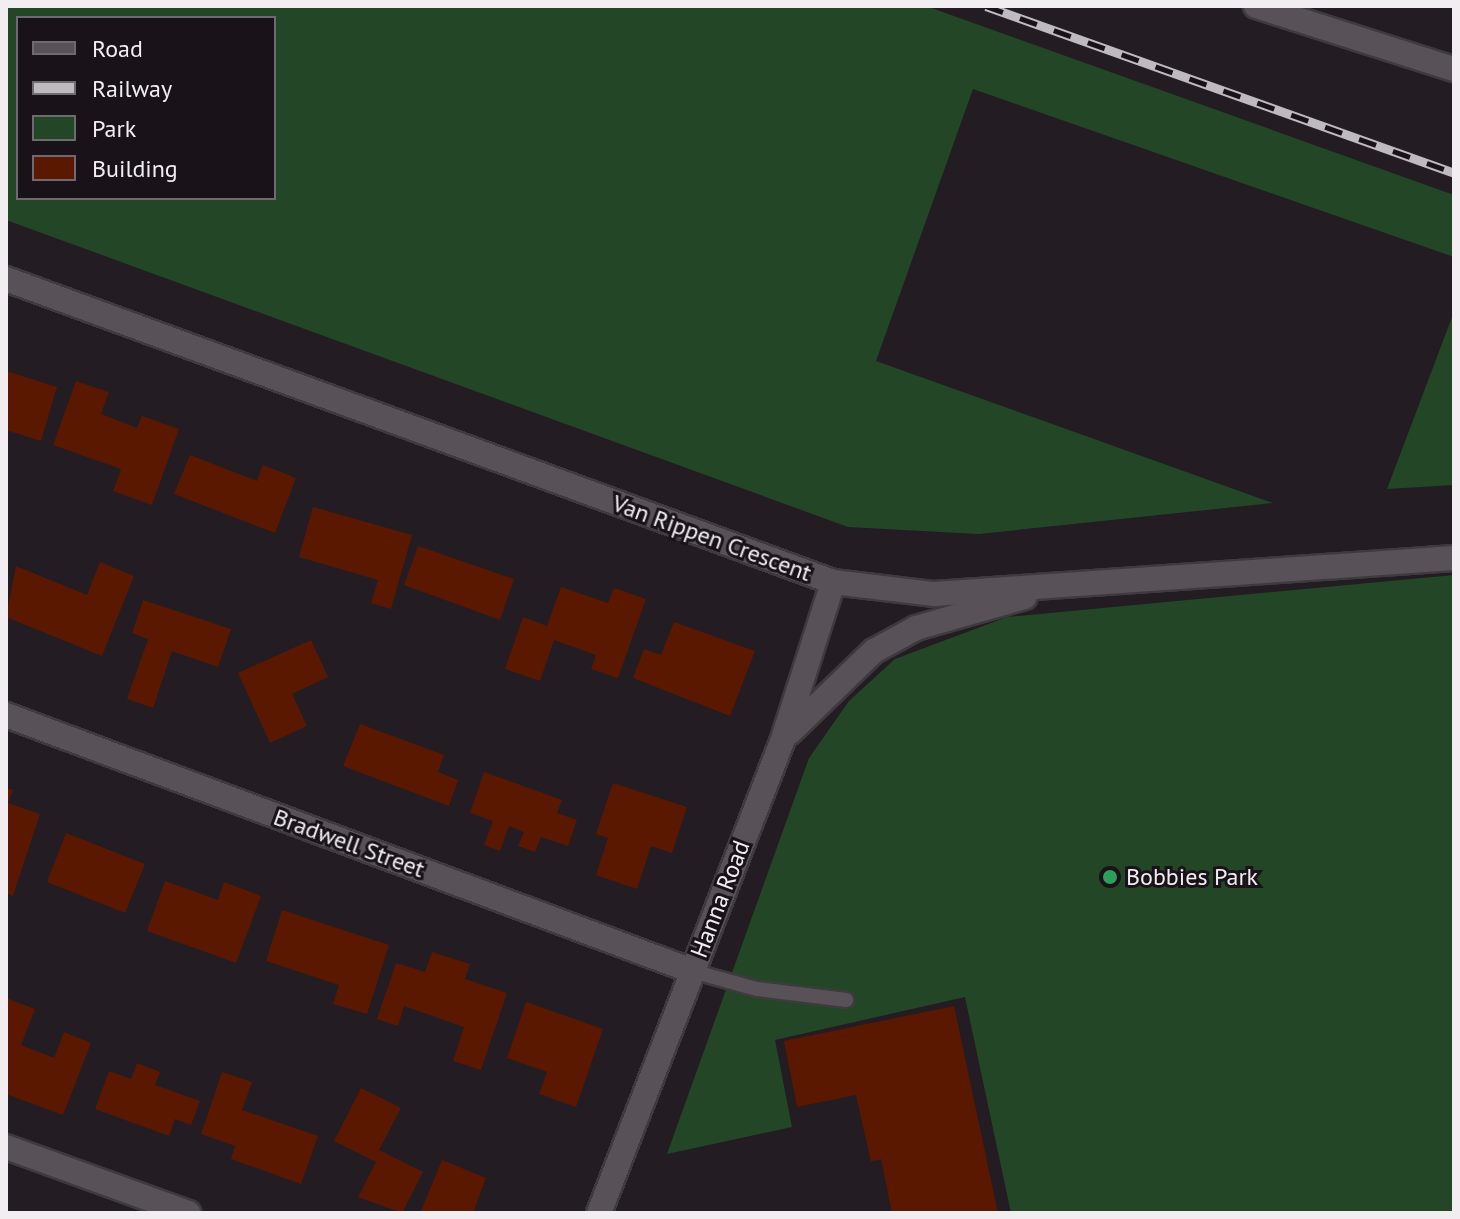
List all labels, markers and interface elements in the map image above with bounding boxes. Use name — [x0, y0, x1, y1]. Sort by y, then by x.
legend — [16, 16, 276, 200]
text: Road — [92, 33, 143, 64]
text: Railway — [92, 73, 172, 104]
text: Park — [92, 113, 136, 144]
text: Building — [92, 153, 178, 184]
street label: Van Rippen Crescent — [609, 489, 815, 587]
street label: Bradwell Street — [270, 802, 428, 884]
street label: Hanna Road — [684, 836, 756, 962]
place label: Bobbies Park — [1126, 863, 1258, 891]
marker: Bobbies Park — [1101, 868, 1119, 886]

